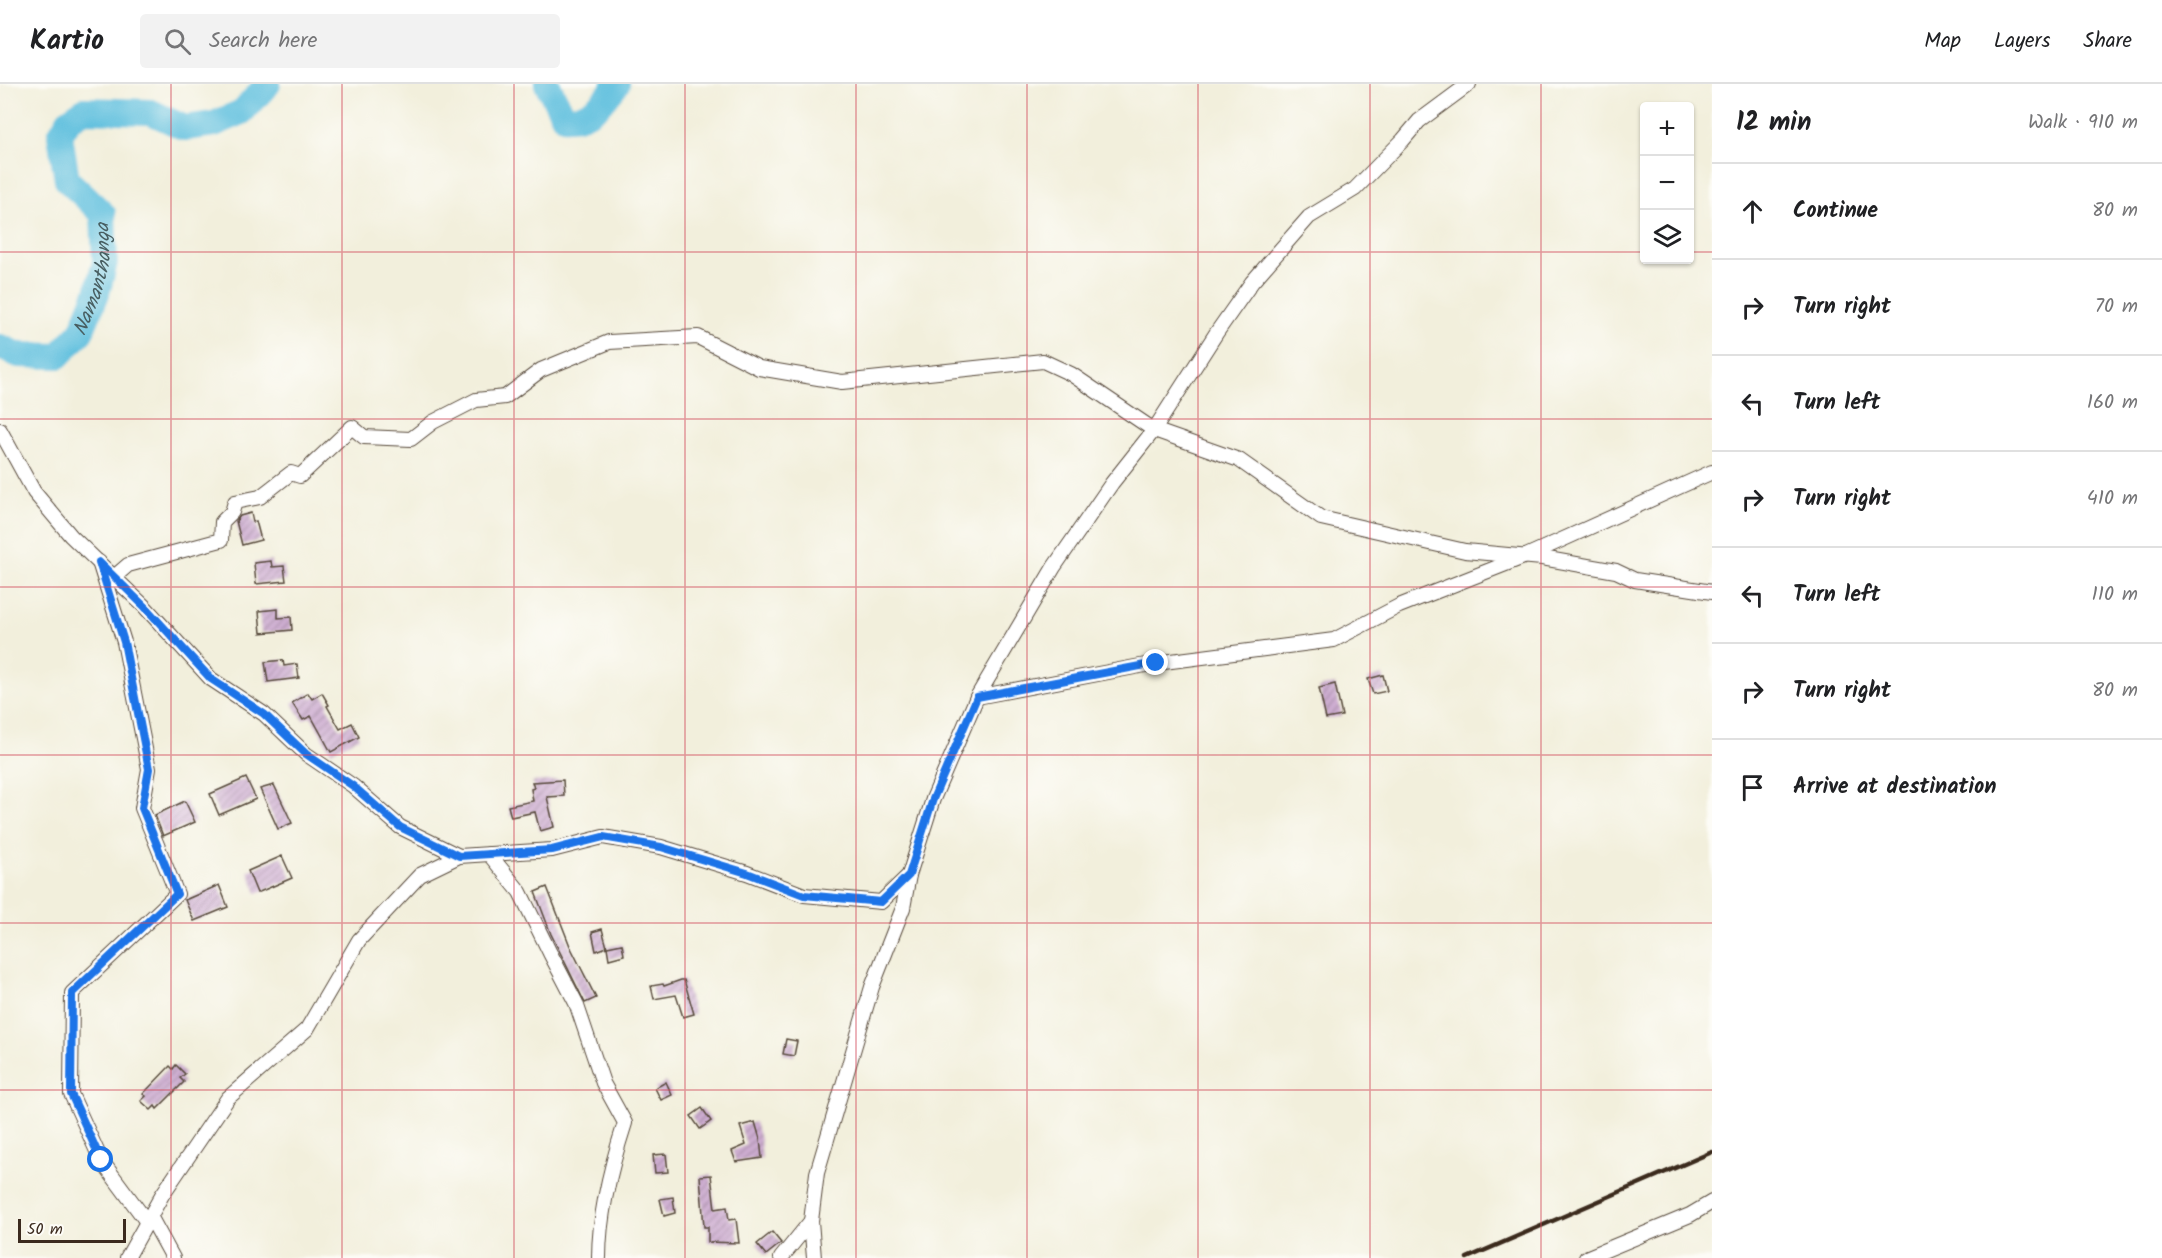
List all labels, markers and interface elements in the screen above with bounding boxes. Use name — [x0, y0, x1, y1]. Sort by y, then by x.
search box — [140, 14, 560, 68]
text: Kartio — [30, 19, 104, 64]
text: Search here — [209, 24, 317, 59]
icon: search — [161, 25, 194, 58]
text: Map — [1924, 25, 1961, 58]
text: Layers — [1994, 25, 2050, 58]
text: Share — [2083, 25, 2132, 58]
map controls — [1640, 102, 1694, 264]
button: + — [1640, 102, 1694, 156]
text: 12 min — [1736, 102, 1811, 144]
text: Walk · 910 m — [2028, 107, 2138, 139]
button: − — [1640, 156, 1694, 210]
text: Continue — [1793, 194, 1878, 229]
icon: ahead — [1736, 195, 1769, 228]
text: 80 m — [2092, 195, 2138, 227]
button: layers — [1640, 210, 1694, 264]
water label: Namanthanga — [65, 221, 121, 341]
text: Turn right — [1793, 290, 1891, 325]
icon: right — [1736, 291, 1769, 324]
text: 70 m — [2095, 291, 2138, 323]
text: Turn left — [1793, 386, 1880, 421]
icon: left — [1736, 387, 1769, 420]
text: 160 m — [2087, 387, 2138, 419]
text: Turn right — [1793, 482, 1891, 517]
icon: right — [1736, 483, 1769, 516]
text: 410 m — [2087, 483, 2138, 515]
text: Turn left — [1793, 578, 1880, 613]
icon: left — [1736, 579, 1769, 612]
text: 110 m — [2092, 579, 2138, 611]
route end — [1142, 649, 1168, 675]
text: Turn right — [1793, 674, 1891, 709]
icon: right — [1736, 675, 1769, 708]
text: 80 m — [2092, 675, 2138, 707]
text: Arrive at destination — [1793, 770, 1996, 805]
icon: arrive — [1736, 771, 1769, 804]
route start — [87, 1146, 113, 1172]
scale bar — [18, 1216, 126, 1244]
text: 50 m — [27, 1217, 63, 1242]

